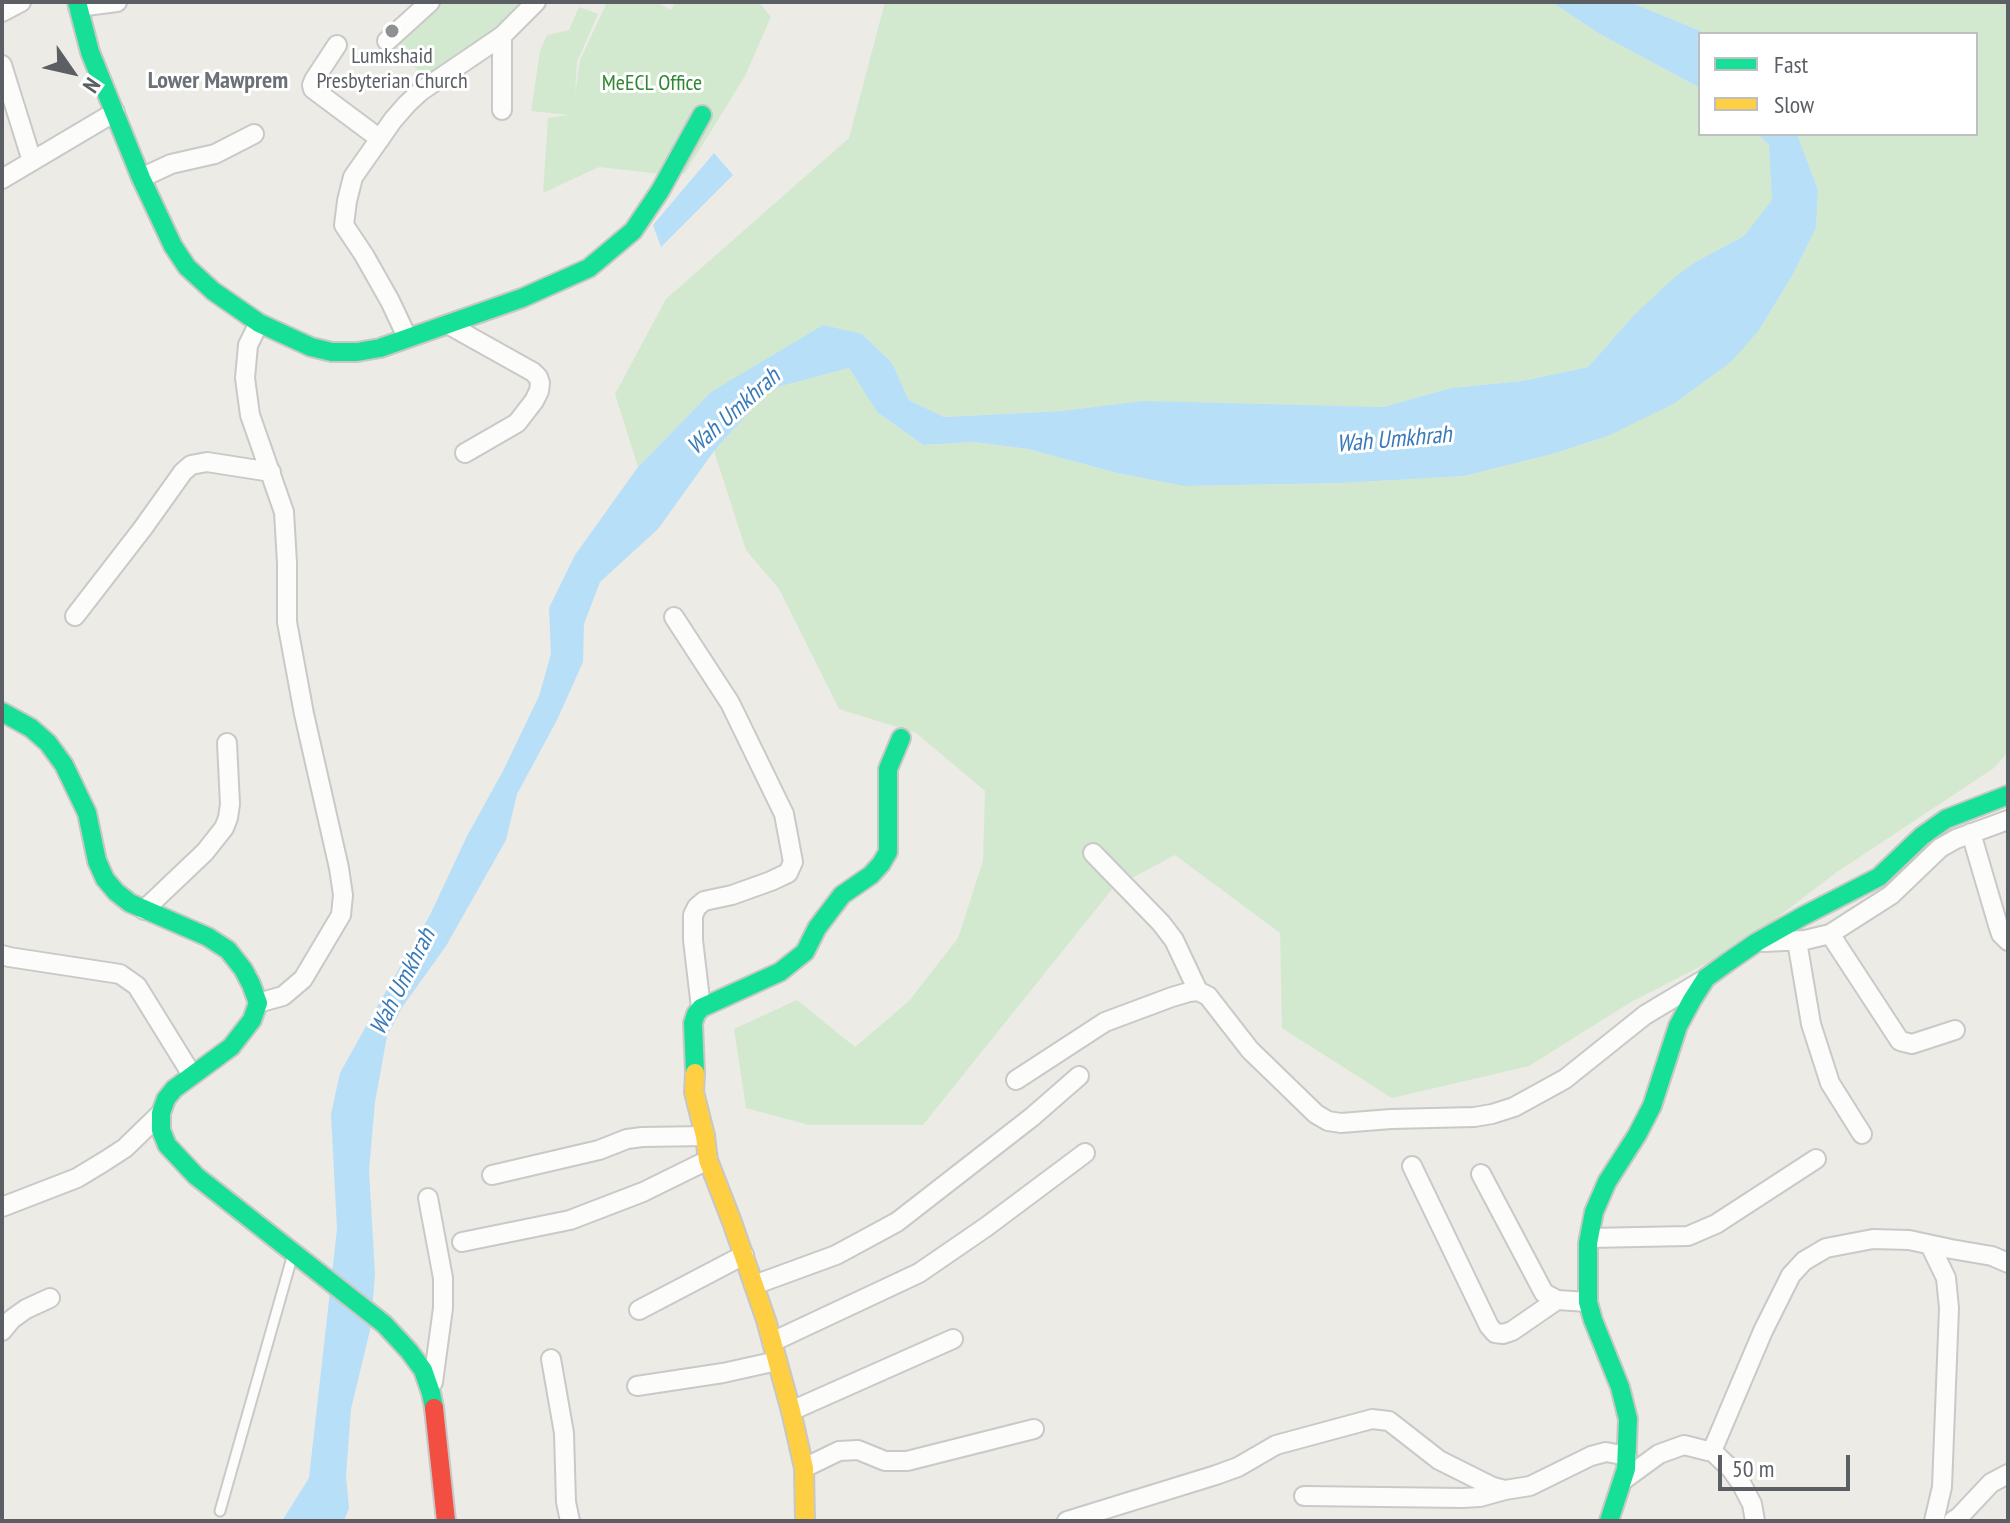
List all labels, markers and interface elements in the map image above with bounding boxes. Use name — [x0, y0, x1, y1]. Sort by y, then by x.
marker: Lumkshaid Presbyterian Church — [383, 22, 401, 40]
north arrow — [32, 32, 112, 112]
legend — [1698, 32, 1978, 136]
place label: Lumkshaid Presbyterian Church — [316, 44, 468, 96]
text: Fast — [1774, 49, 1808, 80]
district label: Lower Mawprem — [148, 67, 288, 95]
park label: MeECL Office — [602, 71, 702, 97]
text: N — [77, 73, 107, 98]
text: Slow — [1774, 89, 1814, 120]
water label: Wah Umkhrah — [682, 363, 786, 461]
water label: Wah Umkhrah — [1335, 421, 1453, 459]
water label: Wah Umkhrah — [364, 924, 442, 1040]
scale bar — [1722, 1439, 1854, 1489]
text: 50 m — [1732, 1453, 1774, 1484]

